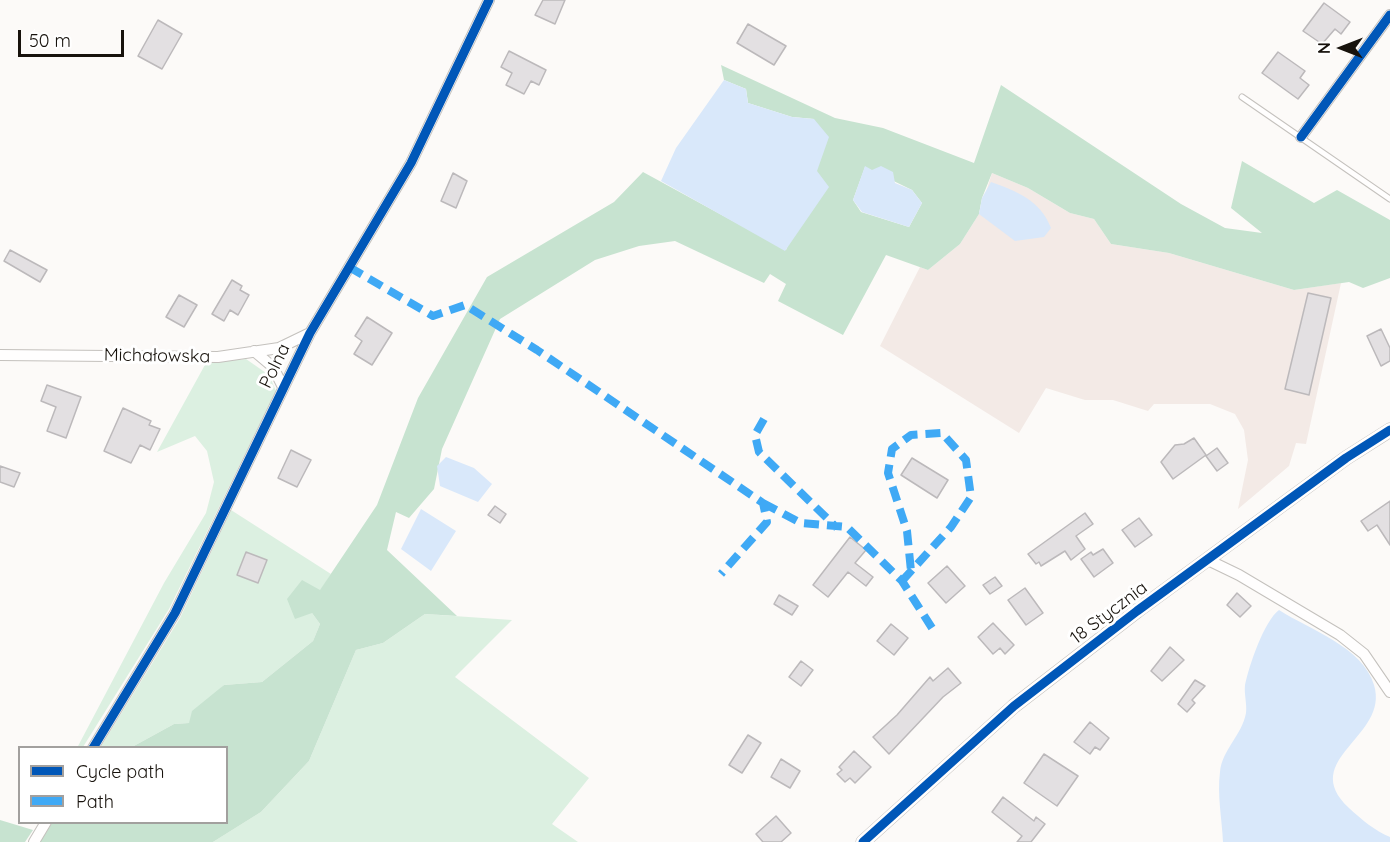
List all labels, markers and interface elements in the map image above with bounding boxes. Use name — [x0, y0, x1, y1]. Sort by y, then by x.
scale bar — [21, 18, 128, 56]
north arrow — [1312, 18, 1372, 78]
text: 50 m — [29, 29, 71, 52]
text: N — [1314, 42, 1334, 54]
street label: Polna — [255, 340, 295, 392]
street label: Michałowska — [104, 344, 210, 368]
street label: 18 Stycznia — [1066, 577, 1152, 649]
legend — [18, 746, 228, 824]
text: Cycle path — [76, 760, 164, 783]
text: Path — [76, 790, 114, 813]

